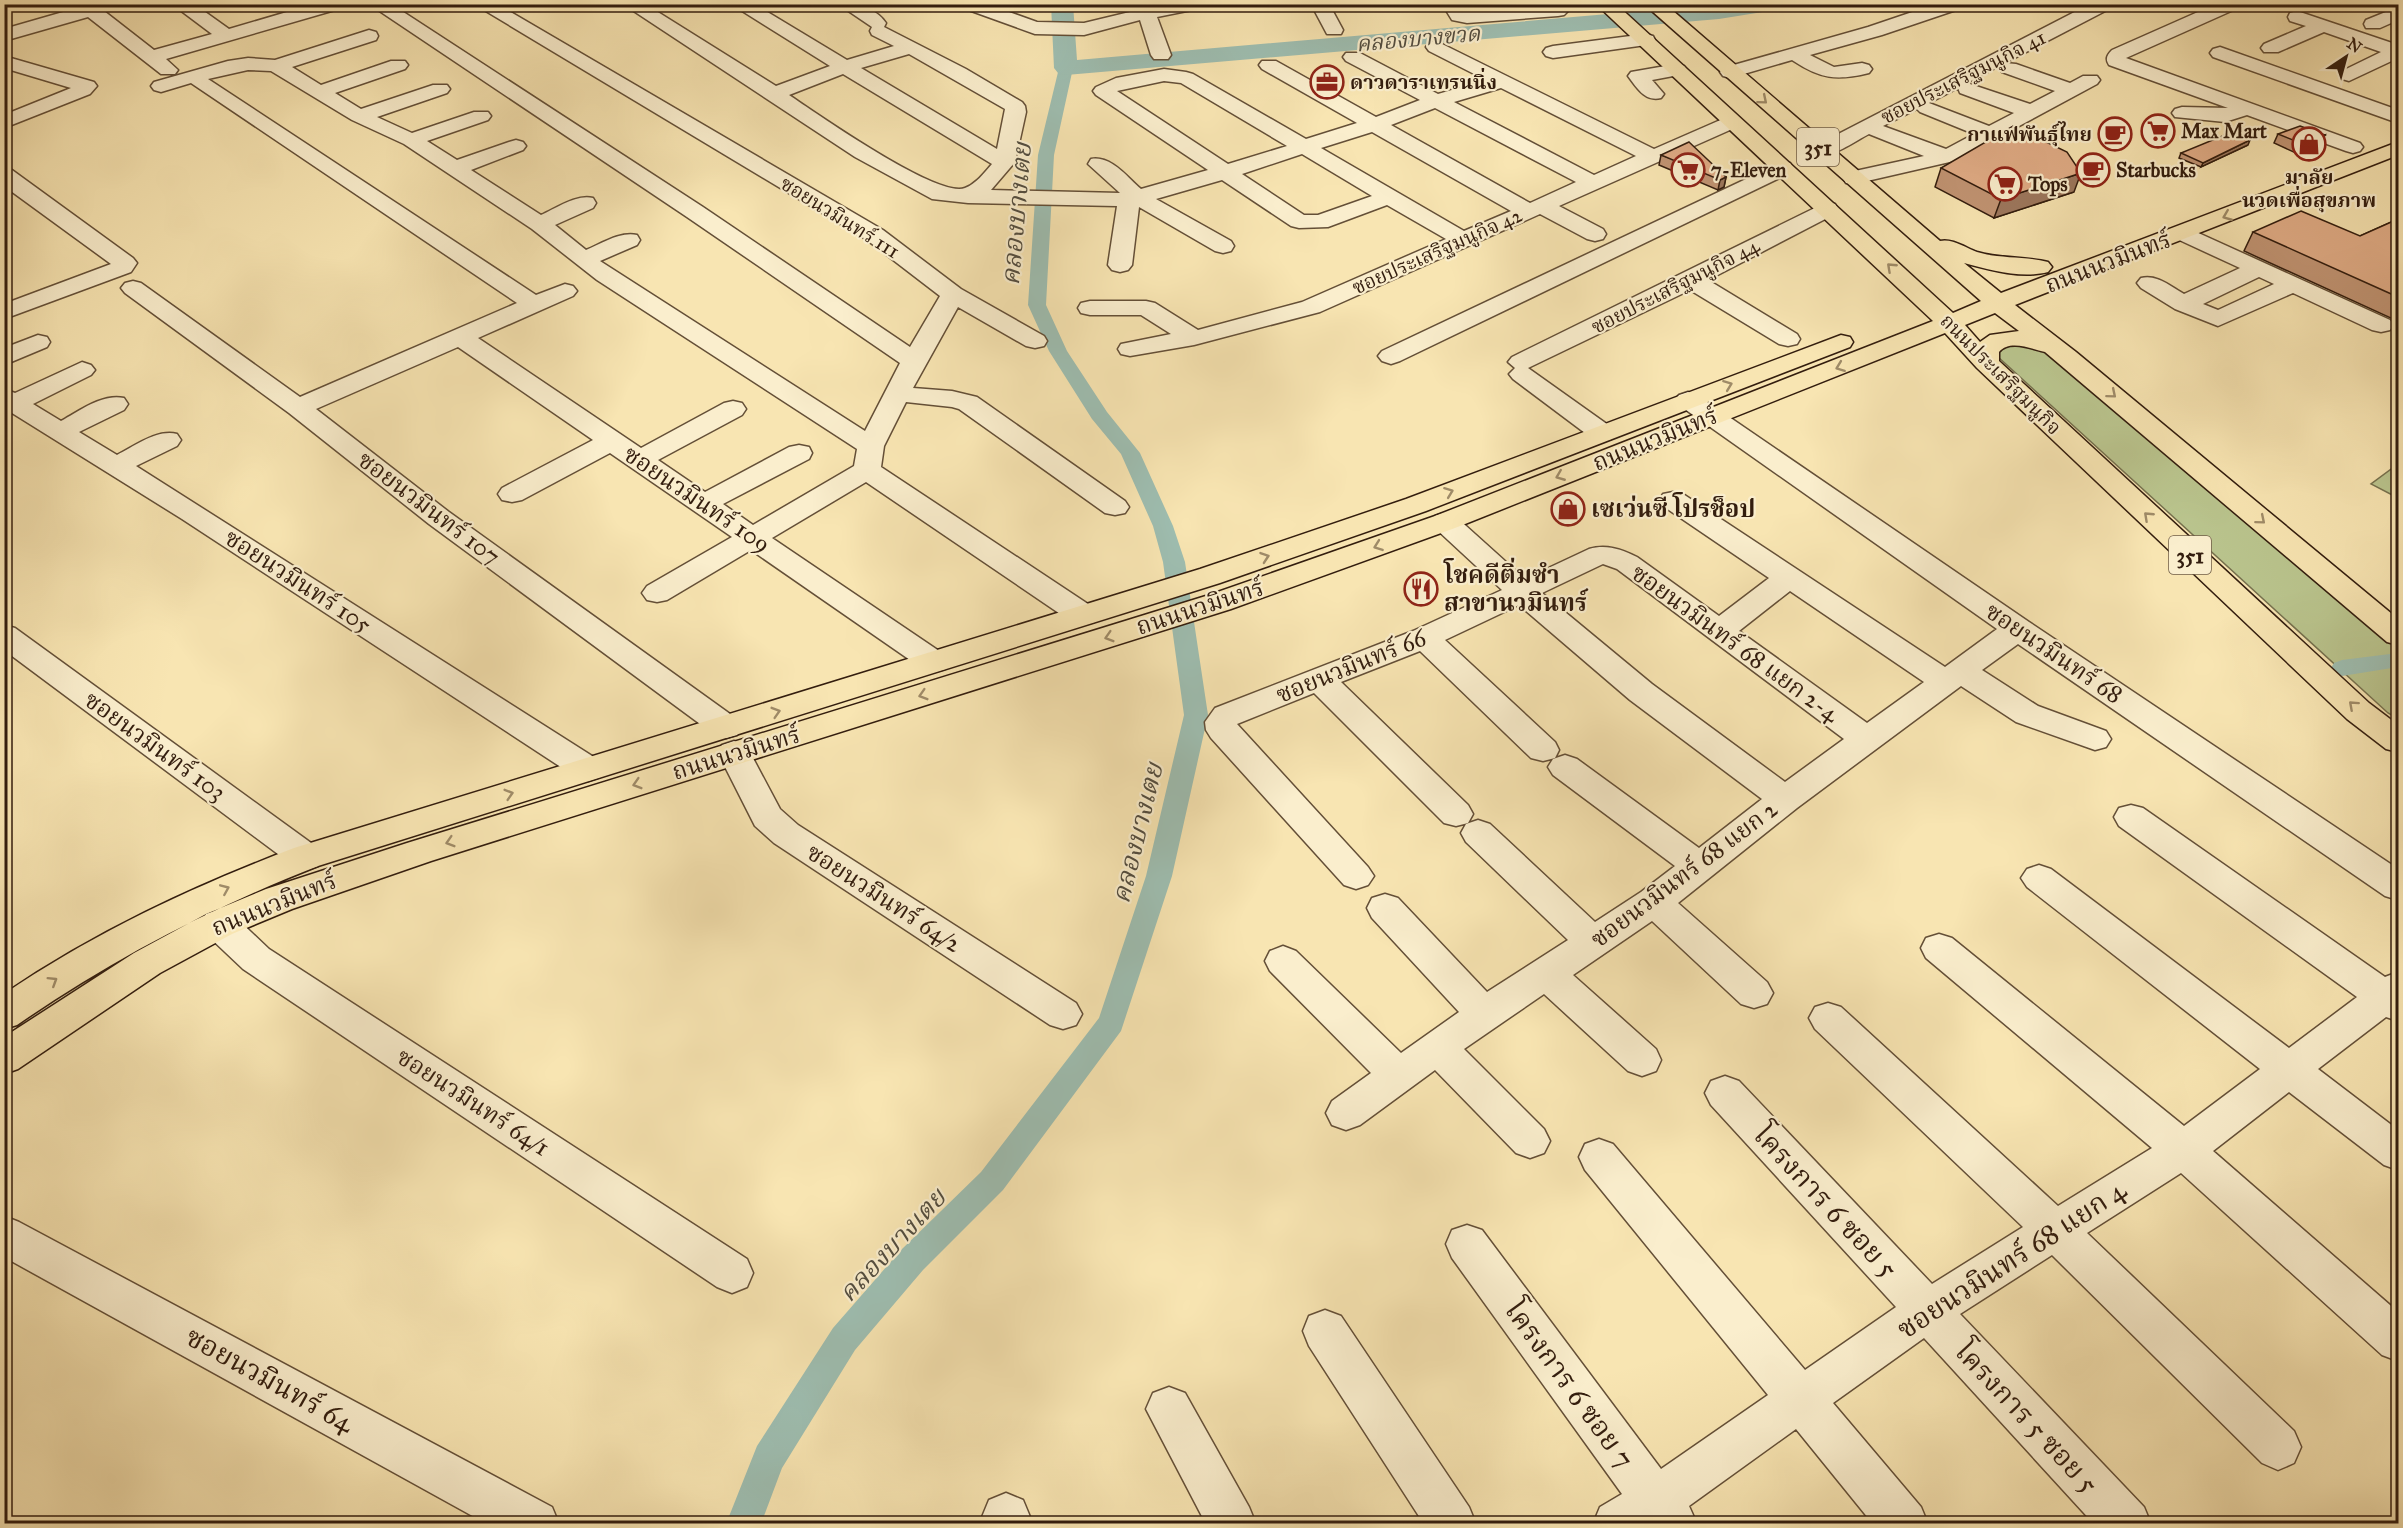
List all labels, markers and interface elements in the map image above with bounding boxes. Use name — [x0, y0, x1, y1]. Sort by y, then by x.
water label: คลองบางขวด — [1355, 20, 1482, 57]
street label: ซอยประเสริฐมนูกิจ 41 — [1877, 25, 2050, 130]
north arrow — [2316, 27, 2376, 87]
text: N — [2343, 34, 2366, 57]
office icon: ดาวดาราเทรนนิ่ง — [1309, 64, 1345, 100]
place label: ดาวดาราเทรนนิ่ง — [1350, 67, 1497, 94]
one-way arrow — [1756, 93, 1767, 104]
supermarket icon: Max Mart — [2140, 113, 2176, 149]
cafe icon: กาแฟพันธุ์ไทย — [2097, 116, 2133, 152]
place label: Max Mart — [2181, 119, 2268, 143]
place label: กาแฟพันธุ์ไทย — [1967, 121, 2092, 147]
shop icon: มาลัย นวดเพื่อสุขภาพ — [2291, 126, 2327, 162]
road number: 351 — [1797, 128, 1839, 166]
water label: คลองบางเตย — [994, 140, 1038, 287]
supermarket icon: 7-Eleven — [1670, 152, 1706, 188]
cafe icon: Starbucks — [2075, 152, 2111, 188]
place label: 7-Eleven — [1711, 158, 1786, 182]
place label: Starbucks — [2116, 158, 2197, 182]
place label: มาลัย นวดเพื่อสุขภาพ — [2242, 165, 2376, 213]
supermarket icon: Tops — [1987, 166, 2023, 202]
street label: ซอยนวมินทร์ 111 — [776, 171, 904, 263]
place label: Tops — [2027, 172, 2068, 197]
street label: ซอยประเสริฐมนูกิจ 42 — [1348, 203, 1526, 300]
one-way arrow — [2222, 209, 2233, 221]
street label: ถนนนวมินทร์ — [2040, 223, 2176, 300]
street label: ซอยประเสริฐมนูกิจ 44 — [1587, 233, 1764, 340]
one-way arrow — [1887, 263, 1897, 274]
street label: ถนนประเสริฐมนูกิจ — [1935, 308, 2067, 440]
one-way arrow — [1835, 360, 1845, 373]
one-way arrow — [1722, 380, 1733, 392]
one-way arrow — [2105, 387, 2116, 398]
street label: ถนนนวมินทร์ — [1587, 399, 1722, 478]
street label: ซอยนวมินทร์ 109 — [618, 438, 777, 559]
street label: ซอยนวมินทร์ 107 — [352, 444, 507, 571]
one-way arrow — [1555, 469, 1566, 482]
one-way arrow — [1443, 487, 1454, 499]
shop icon: เซเว่นซี โปรช็อป — [1550, 491, 1586, 527]
place label: เซเว่นซี โปรช็อป — [1591, 492, 1755, 524]
one-way arrow — [2144, 512, 2154, 523]
one-way arrow — [2254, 513, 2265, 524]
street label: ซอยนวมินทร์ 105 — [219, 522, 378, 640]
road number: 351 — [2169, 536, 2211, 574]
one-way arrow — [1373, 539, 1384, 552]
one-way arrow — [1259, 551, 1270, 564]
place label: โชคดีติ่มซำ สาขานวมินทร์ — [1443, 557, 1589, 618]
street label: ซอยนวมินทร์ 68 แยก 2-4 — [1625, 557, 1846, 729]
street label: ถนนนวมินทร์ — [1132, 571, 1268, 642]
restaurant icon: โชคดีติ่มซำ สาขานวมินทร์ — [1403, 571, 1439, 607]
street label: ซอยนวมินทร์ 68 — [1980, 595, 2129, 710]
street label: ซอยนวมินทร์ 66 — [1271, 621, 1431, 710]
one-way arrow — [1104, 630, 1115, 642]
street label: ซอยนวมินทร์ 103 — [78, 684, 232, 807]
one-way arrow — [918, 688, 929, 700]
one-way arrow — [2349, 701, 2359, 712]
one-way arrow — [770, 706, 781, 719]
street label: ถนนนวมินทร์ — [668, 718, 804, 787]
water label: คลองบางเตย — [1104, 758, 1170, 906]
one-way arrow — [632, 777, 643, 789]
one-way arrow — [503, 788, 514, 801]
street label: ซอยนวมินทร์ 68 แยก 2 — [1584, 793, 1783, 954]
one-way arrow — [445, 835, 456, 847]
street label: ซอยนวมินทร์ 64/2 — [801, 836, 968, 959]
street label: ถนนนวมินทร์ — [206, 864, 341, 943]
one-way arrow — [218, 884, 229, 896]
one-way arrow — [47, 977, 57, 989]
street label: ซอยนวมินทร์ 64/1 — [391, 1041, 556, 1163]
street label: โครงการ 6 ซอย 5 — [1745, 1115, 1907, 1285]
street label: ซอยนวมินทร์ 68 แยก 4 — [1890, 1172, 2133, 1346]
water label: คลองบางเตย — [831, 1181, 954, 1308]
street label: โครงการ 6 ซอย 7 — [1497, 1292, 1644, 1475]
street label: ซอยนวมินทร์ 64 — [180, 1319, 361, 1441]
street label: โครงการ 5 ซอย 5 — [1947, 1332, 2107, 1501]

